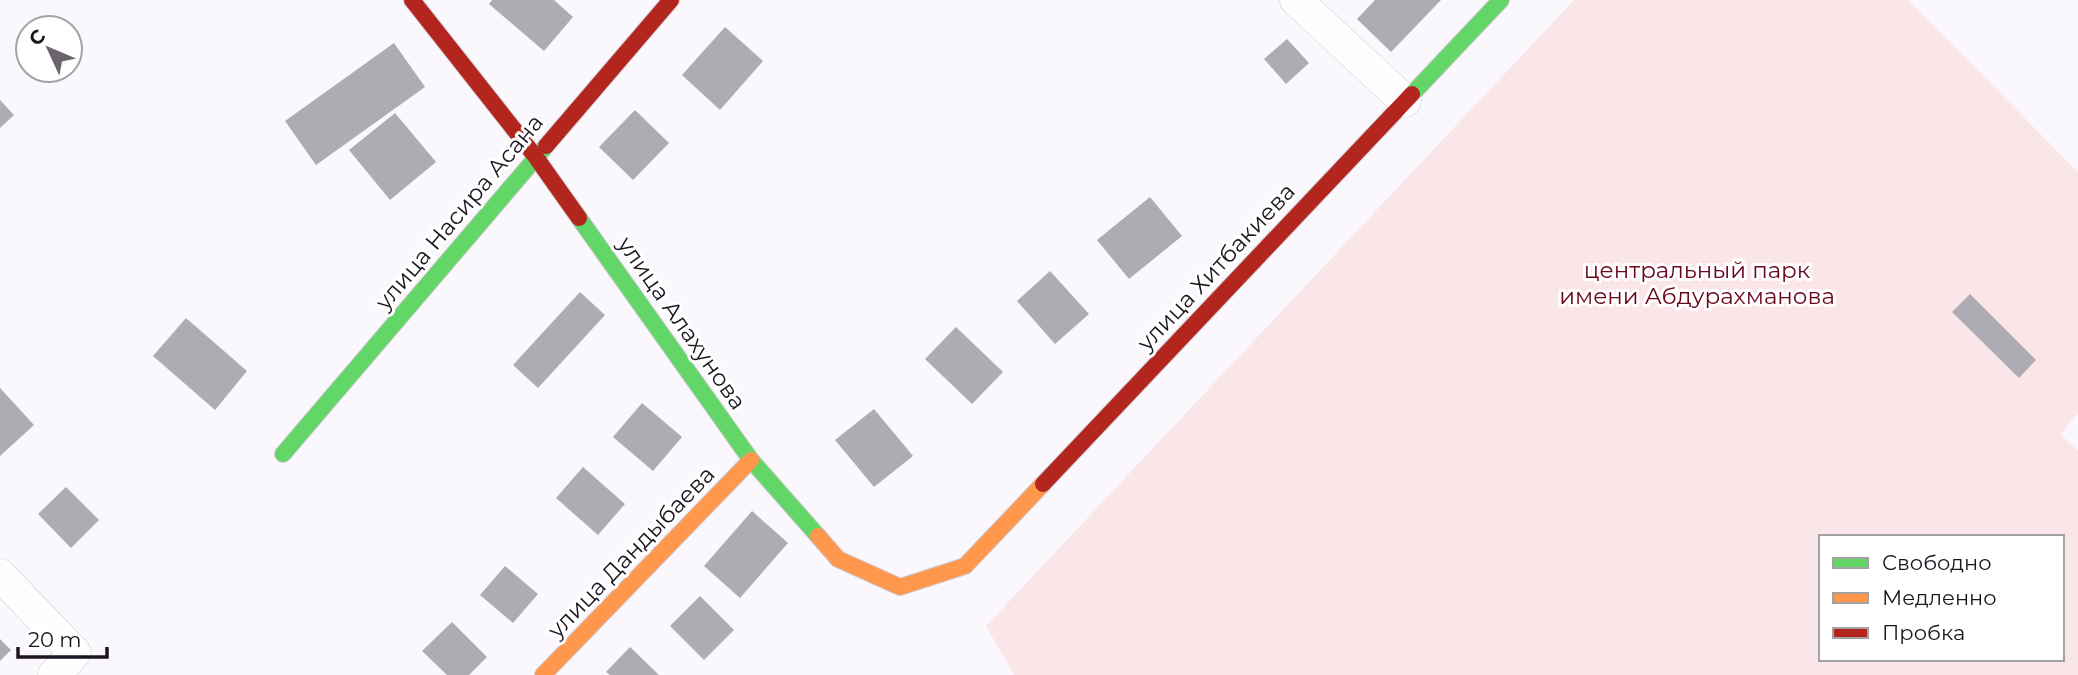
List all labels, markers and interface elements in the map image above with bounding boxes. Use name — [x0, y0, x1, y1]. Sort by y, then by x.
north arrow — [14, 14, 84, 84]
text: С — [24, 24, 50, 50]
street label: улица Насира Асана — [368, 109, 549, 316]
street label: улица Хитбакиева — [1131, 178, 1301, 357]
street label: улица Алахунова — [611, 230, 752, 415]
park label: центральный парк имени Абдурахманова — [1559, 256, 1835, 310]
street label: улица Дандыбаева — [541, 460, 720, 645]
legend — [1819, 535, 2064, 661]
text: Свободно — [1882, 550, 1992, 575]
text: Медленно — [1882, 585, 1997, 610]
scale bar — [18, 616, 107, 660]
text: Пробка — [1882, 620, 1965, 645]
text: 20 m — [28, 627, 82, 652]

